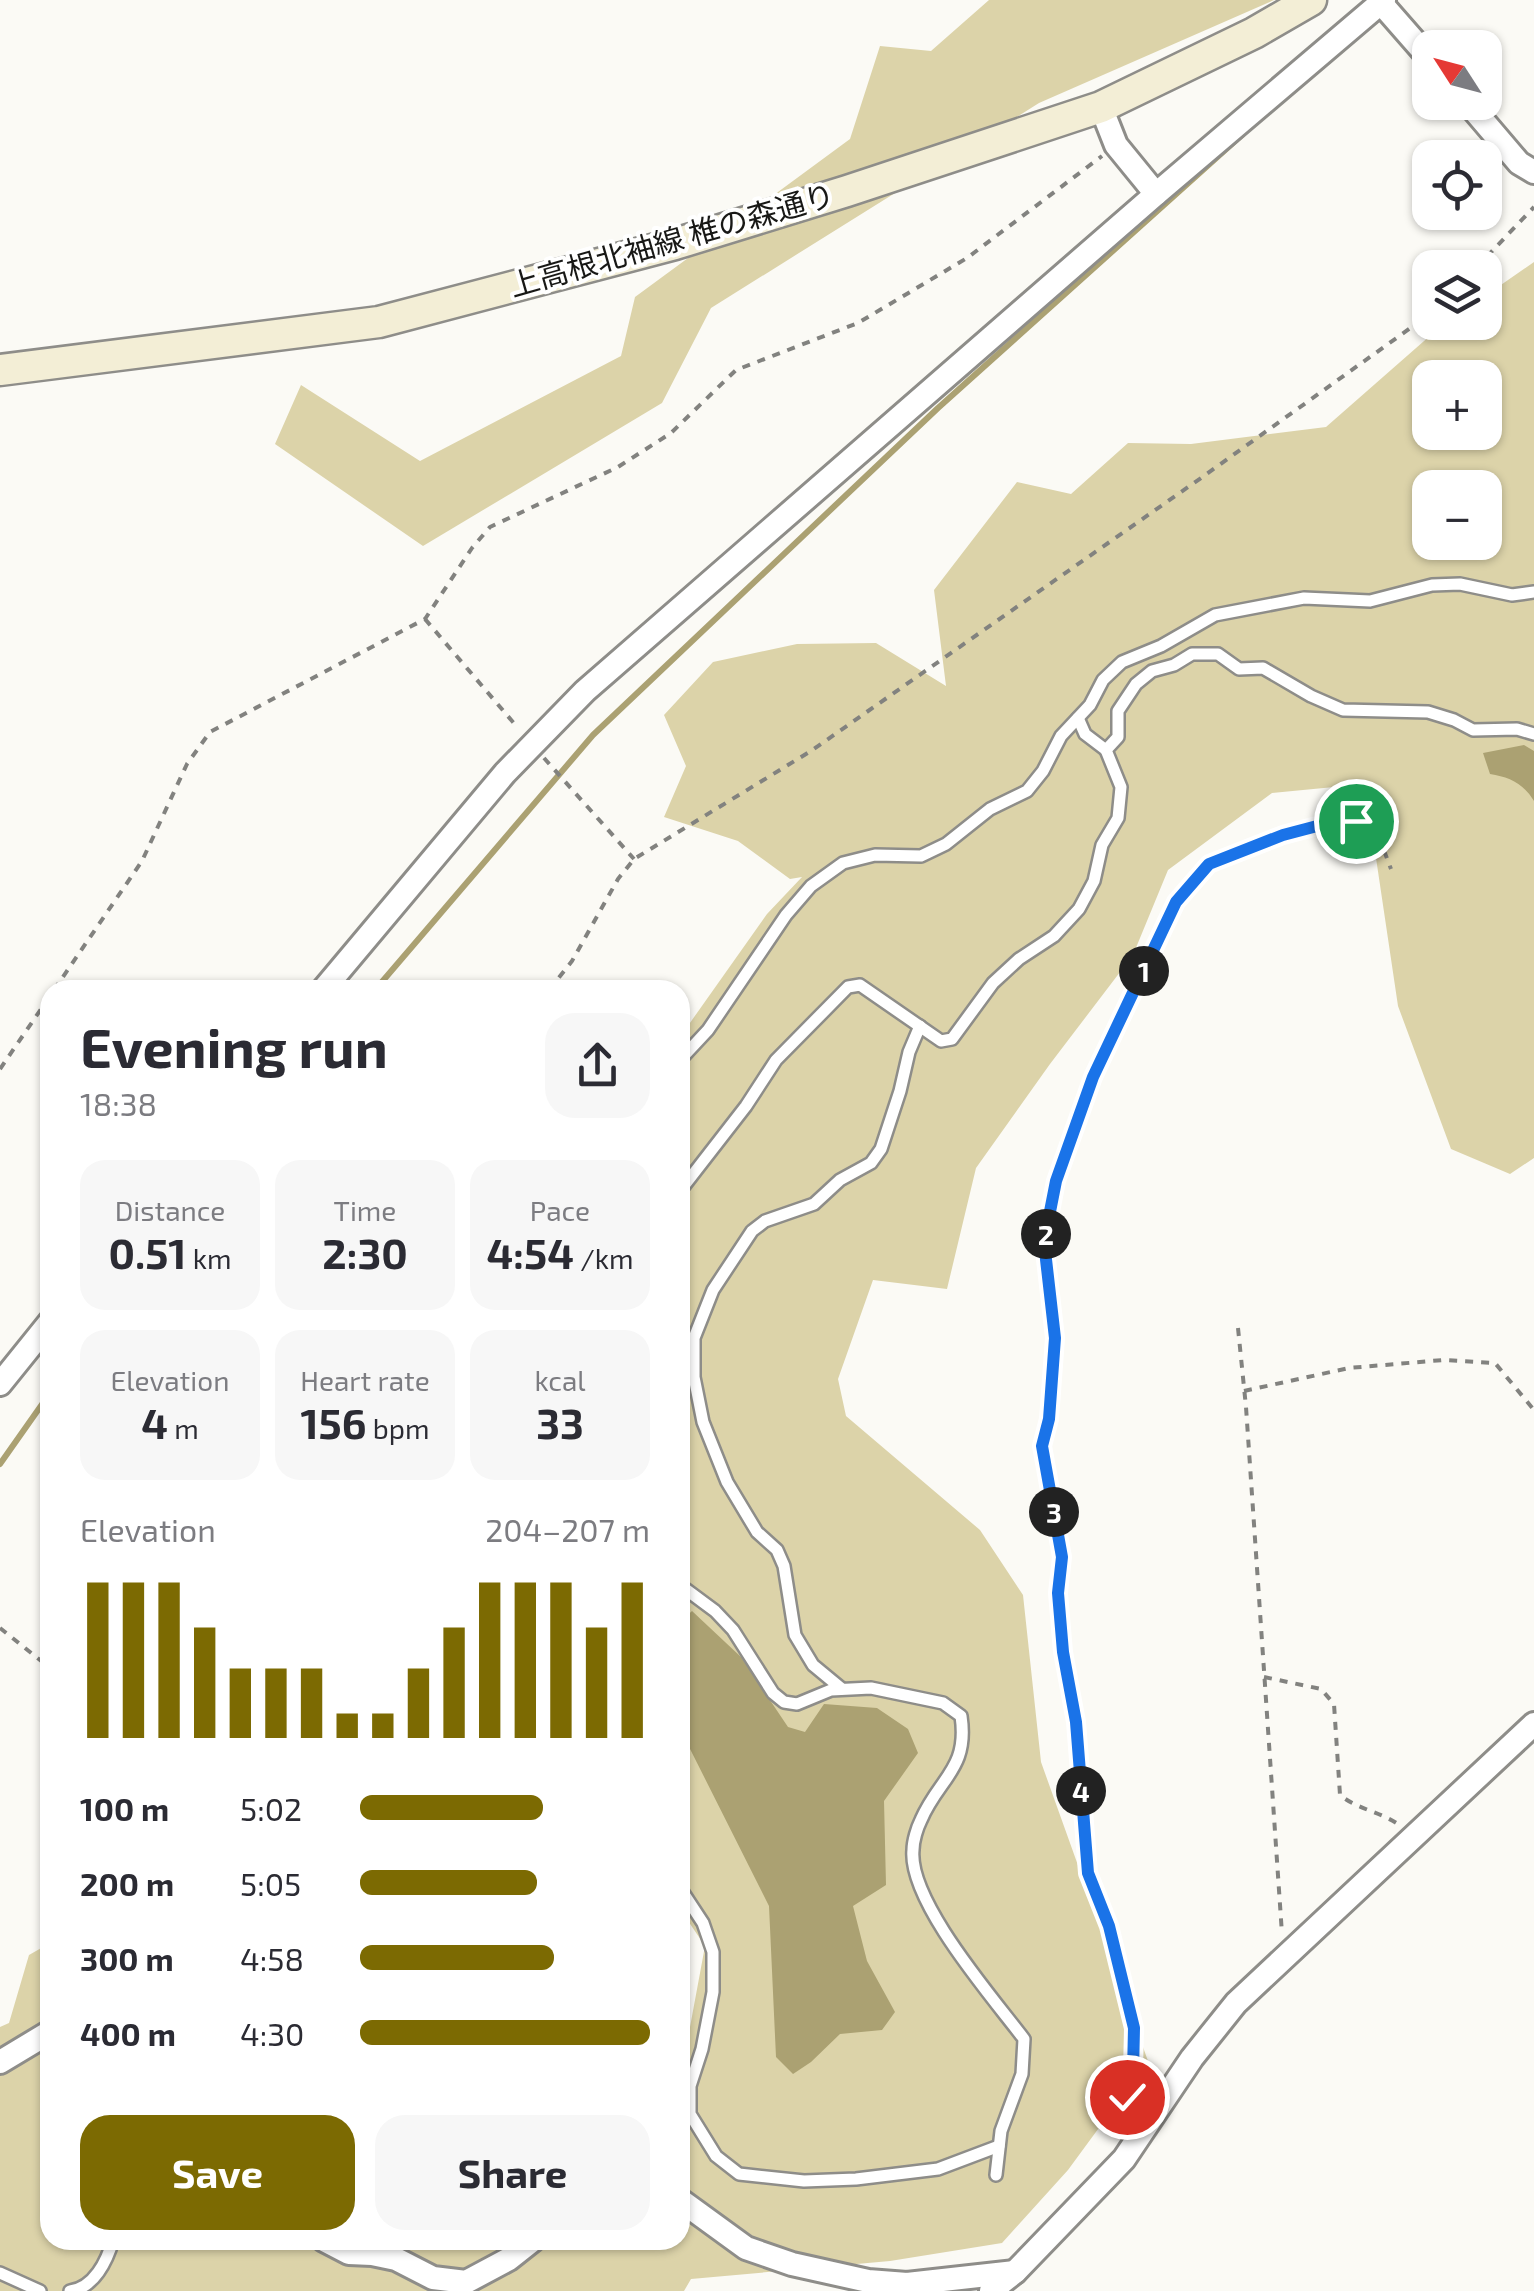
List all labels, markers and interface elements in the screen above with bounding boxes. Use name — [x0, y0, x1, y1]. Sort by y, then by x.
north arrow — [1412, 30, 1502, 120]
map controls — [1412, 30, 1502, 560]
button: locate — [1412, 140, 1502, 230]
street label: 上高根北袖線 椎の森通り — [505, 175, 838, 303]
button: layers — [1412, 250, 1502, 340]
button: + — [1412, 360, 1502, 450]
button: − — [1412, 470, 1502, 560]
pin — [1314, 779, 1399, 864]
icon: arrive — [1329, 794, 1384, 849]
pin: 1 — [1119, 946, 1169, 996]
text: 1 — [1138, 954, 1150, 988]
text: Evening run — [80, 1013, 388, 1079]
button: share — [545, 1013, 650, 1118]
text: 18:38 — [80, 1084, 157, 1122]
text: Distance — [115, 1193, 225, 1227]
text: Time — [334, 1193, 396, 1227]
text: Pace — [530, 1193, 590, 1227]
pin: 2 — [1021, 1209, 1071, 1259]
text: 2 — [1038, 1217, 1054, 1251]
text: 0.51 — [108, 1227, 187, 1277]
text: 2:30 — [322, 1227, 408, 1277]
text: 4:54 — [486, 1227, 574, 1277]
text: km — [187, 1241, 232, 1275]
text: /km — [574, 1241, 634, 1275]
text: Elevation — [111, 1363, 229, 1397]
text: Heart rate — [300, 1363, 430, 1397]
text: kcal — [534, 1363, 586, 1397]
text: 4 — [141, 1397, 168, 1447]
text: 156 — [300, 1397, 367, 1447]
text: 33 — [536, 1397, 584, 1447]
text: m — [168, 1411, 199, 1445]
text: bpm — [367, 1411, 430, 1445]
pin: 3 — [1029, 1487, 1079, 1537]
text: 3 — [1046, 1495, 1062, 1529]
text: Elevation — [80, 1510, 216, 1548]
text: 204–207 m — [485, 1510, 650, 1548]
pin: 4 — [1056, 1766, 1106, 1816]
text: 4 — [1072, 1774, 1090, 1808]
text: 100 m — [80, 1789, 169, 1827]
text: 5:02 — [240, 1789, 302, 1827]
text: 200 m — [80, 1864, 174, 1902]
text: 5:05 — [240, 1864, 301, 1902]
text: 300 m — [80, 1939, 174, 1977]
text: 4:58 — [240, 1939, 304, 1977]
text: 400 m — [80, 2014, 176, 2052]
text: 4:30 — [240, 2014, 304, 2052]
pin — [1085, 2055, 1170, 2140]
icon: check — [1100, 2070, 1155, 2125]
button: Save — [80, 2115, 355, 2230]
button: Share — [375, 2115, 650, 2230]

